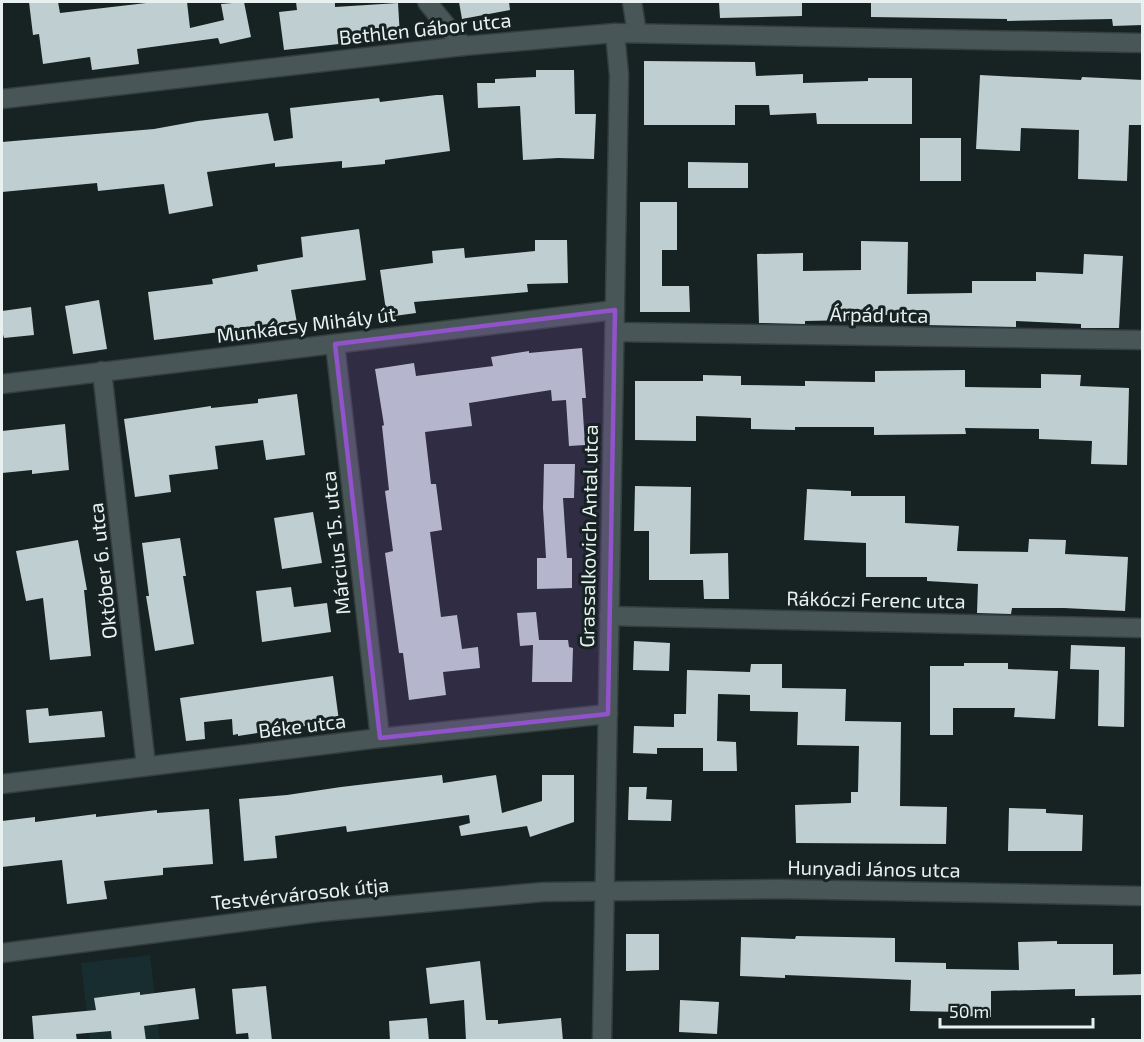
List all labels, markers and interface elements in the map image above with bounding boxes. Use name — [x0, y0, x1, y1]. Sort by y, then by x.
street label: Bethlen Gábor utca — [338, 7, 512, 49]
street label: Munkácsy Mihály út — [215, 301, 397, 347]
street label: Árpád utca — [829, 301, 929, 327]
street label: Grassalkovich Antal utca — [574, 424, 602, 648]
street label: Március 15. utca — [316, 470, 354, 616]
street label: Október 6. utca — [83, 502, 121, 640]
street label: Rákóczi Ferenc utca — [786, 585, 966, 613]
street label: Béke utca — [257, 708, 347, 742]
street label: Hunyadi János utca — [787, 854, 961, 882]
street label: Testvérvárosok útja — [210, 872, 390, 914]
scale bar — [940, 991, 1093, 1029]
text: 50 m — [949, 1000, 989, 1022]

